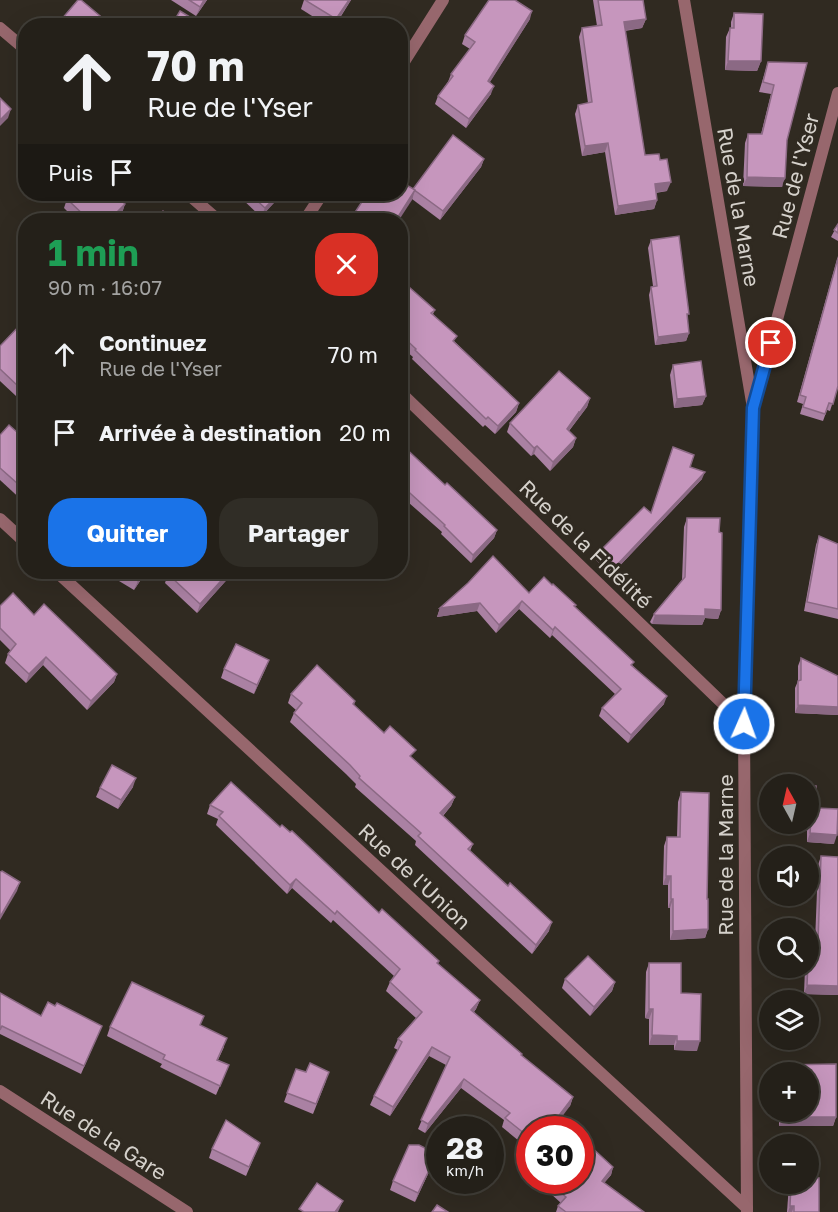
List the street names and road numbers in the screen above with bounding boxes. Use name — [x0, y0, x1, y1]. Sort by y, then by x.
street label: Rue de l'Yser — [766, 110, 824, 242]
street label: Rue de la Marne — [712, 125, 766, 289]
street label: Rue de la Fidélité — [514, 474, 658, 614]
street label: Rue de la Marne — [712, 774, 738, 936]
street label: Rue de l'Union — [353, 817, 477, 935]
street label: Rue de la Gare — [36, 1085, 172, 1185]

